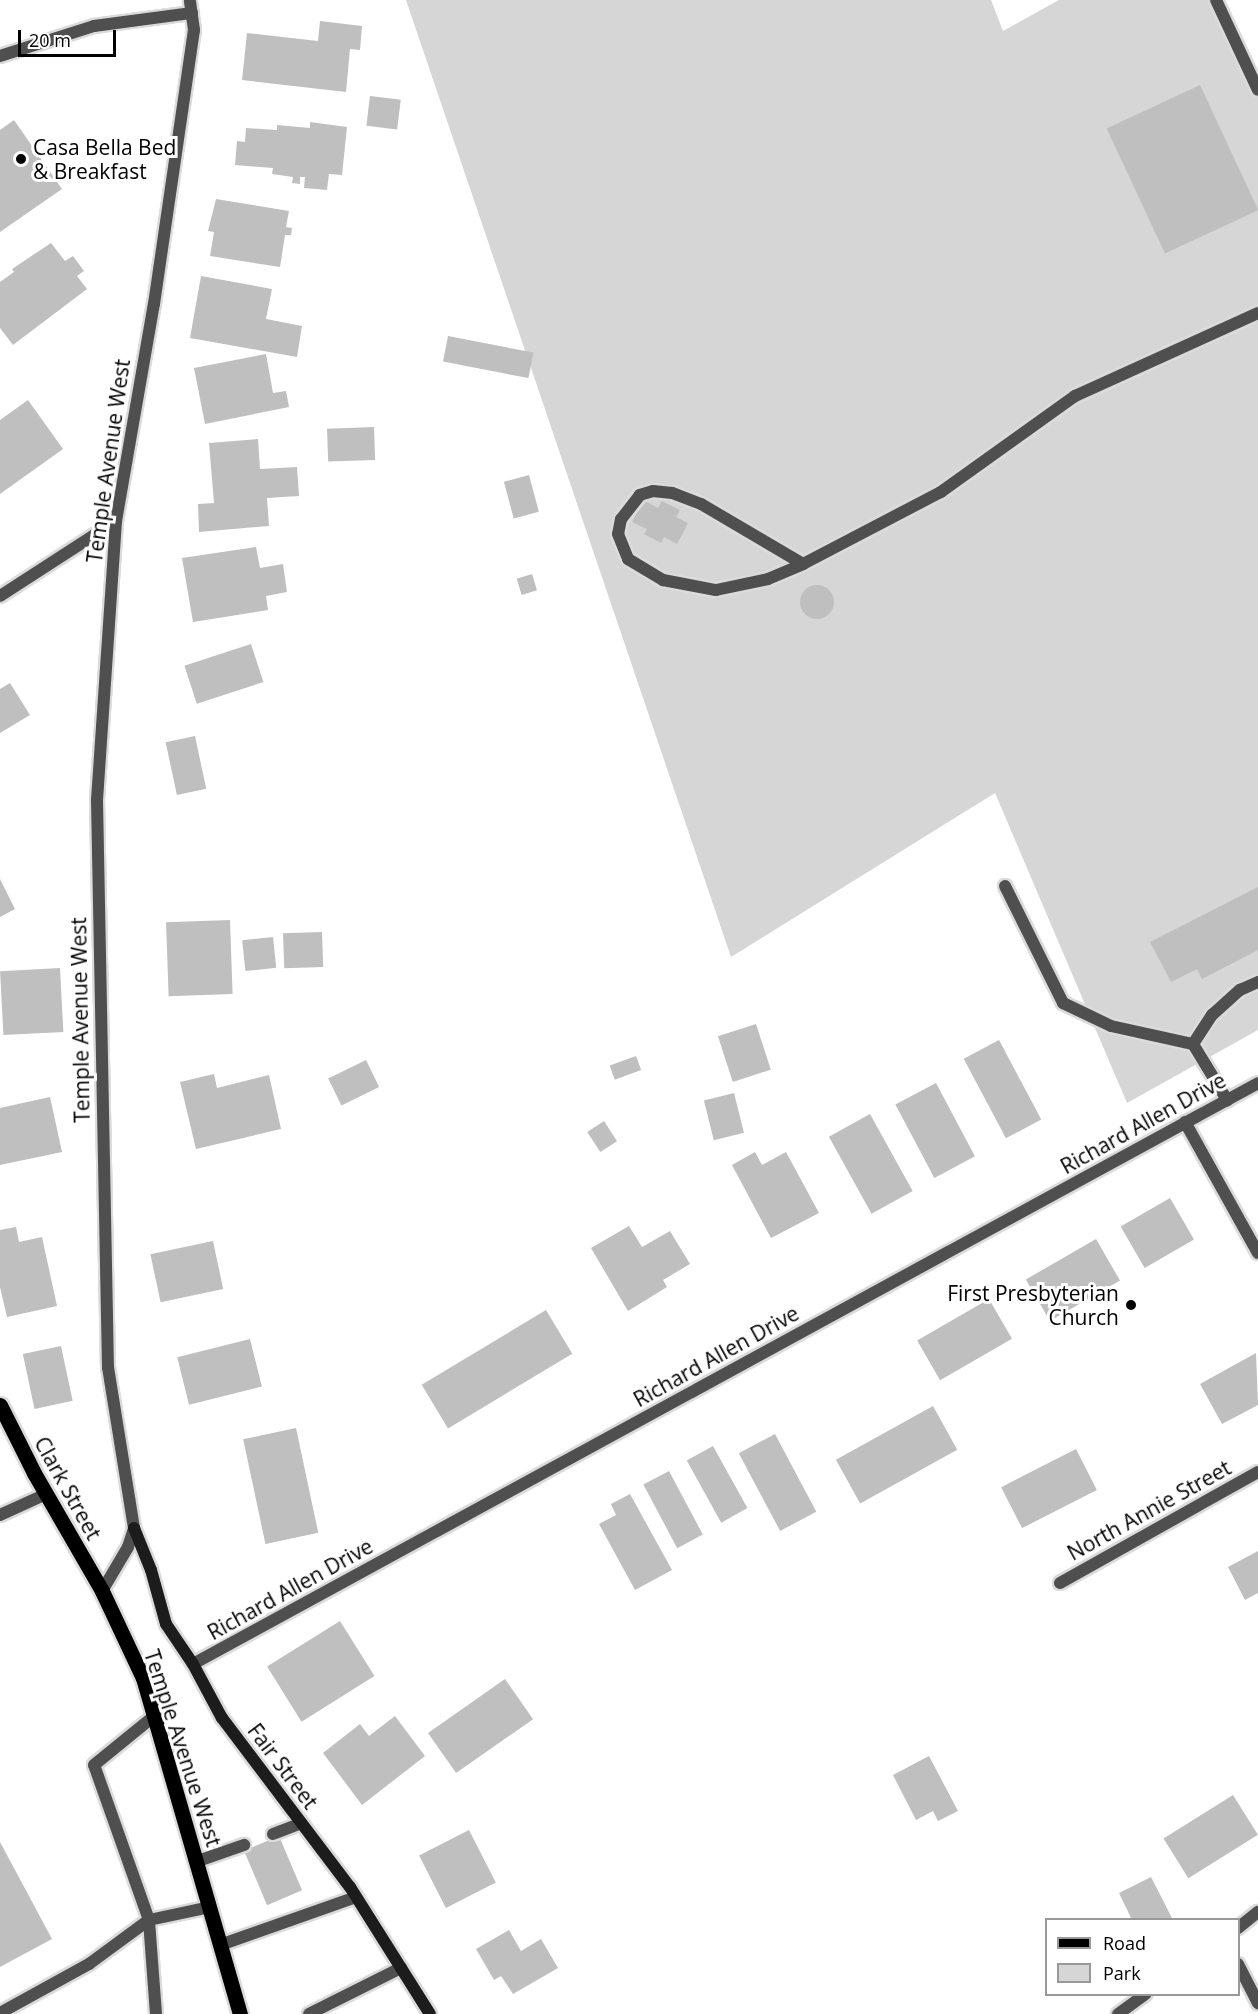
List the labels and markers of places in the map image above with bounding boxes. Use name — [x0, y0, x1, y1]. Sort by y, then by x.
place label: Casa Bella Bed & Breakfast — [33, 134, 176, 184]
marker: Casa Bella Bed & Breakfast — [14, 152, 28, 166]
place label: First Presbyterian Church — [947, 1280, 1119, 1330]
marker: First Presbyterian Church — [1124, 1298, 1138, 1312]

